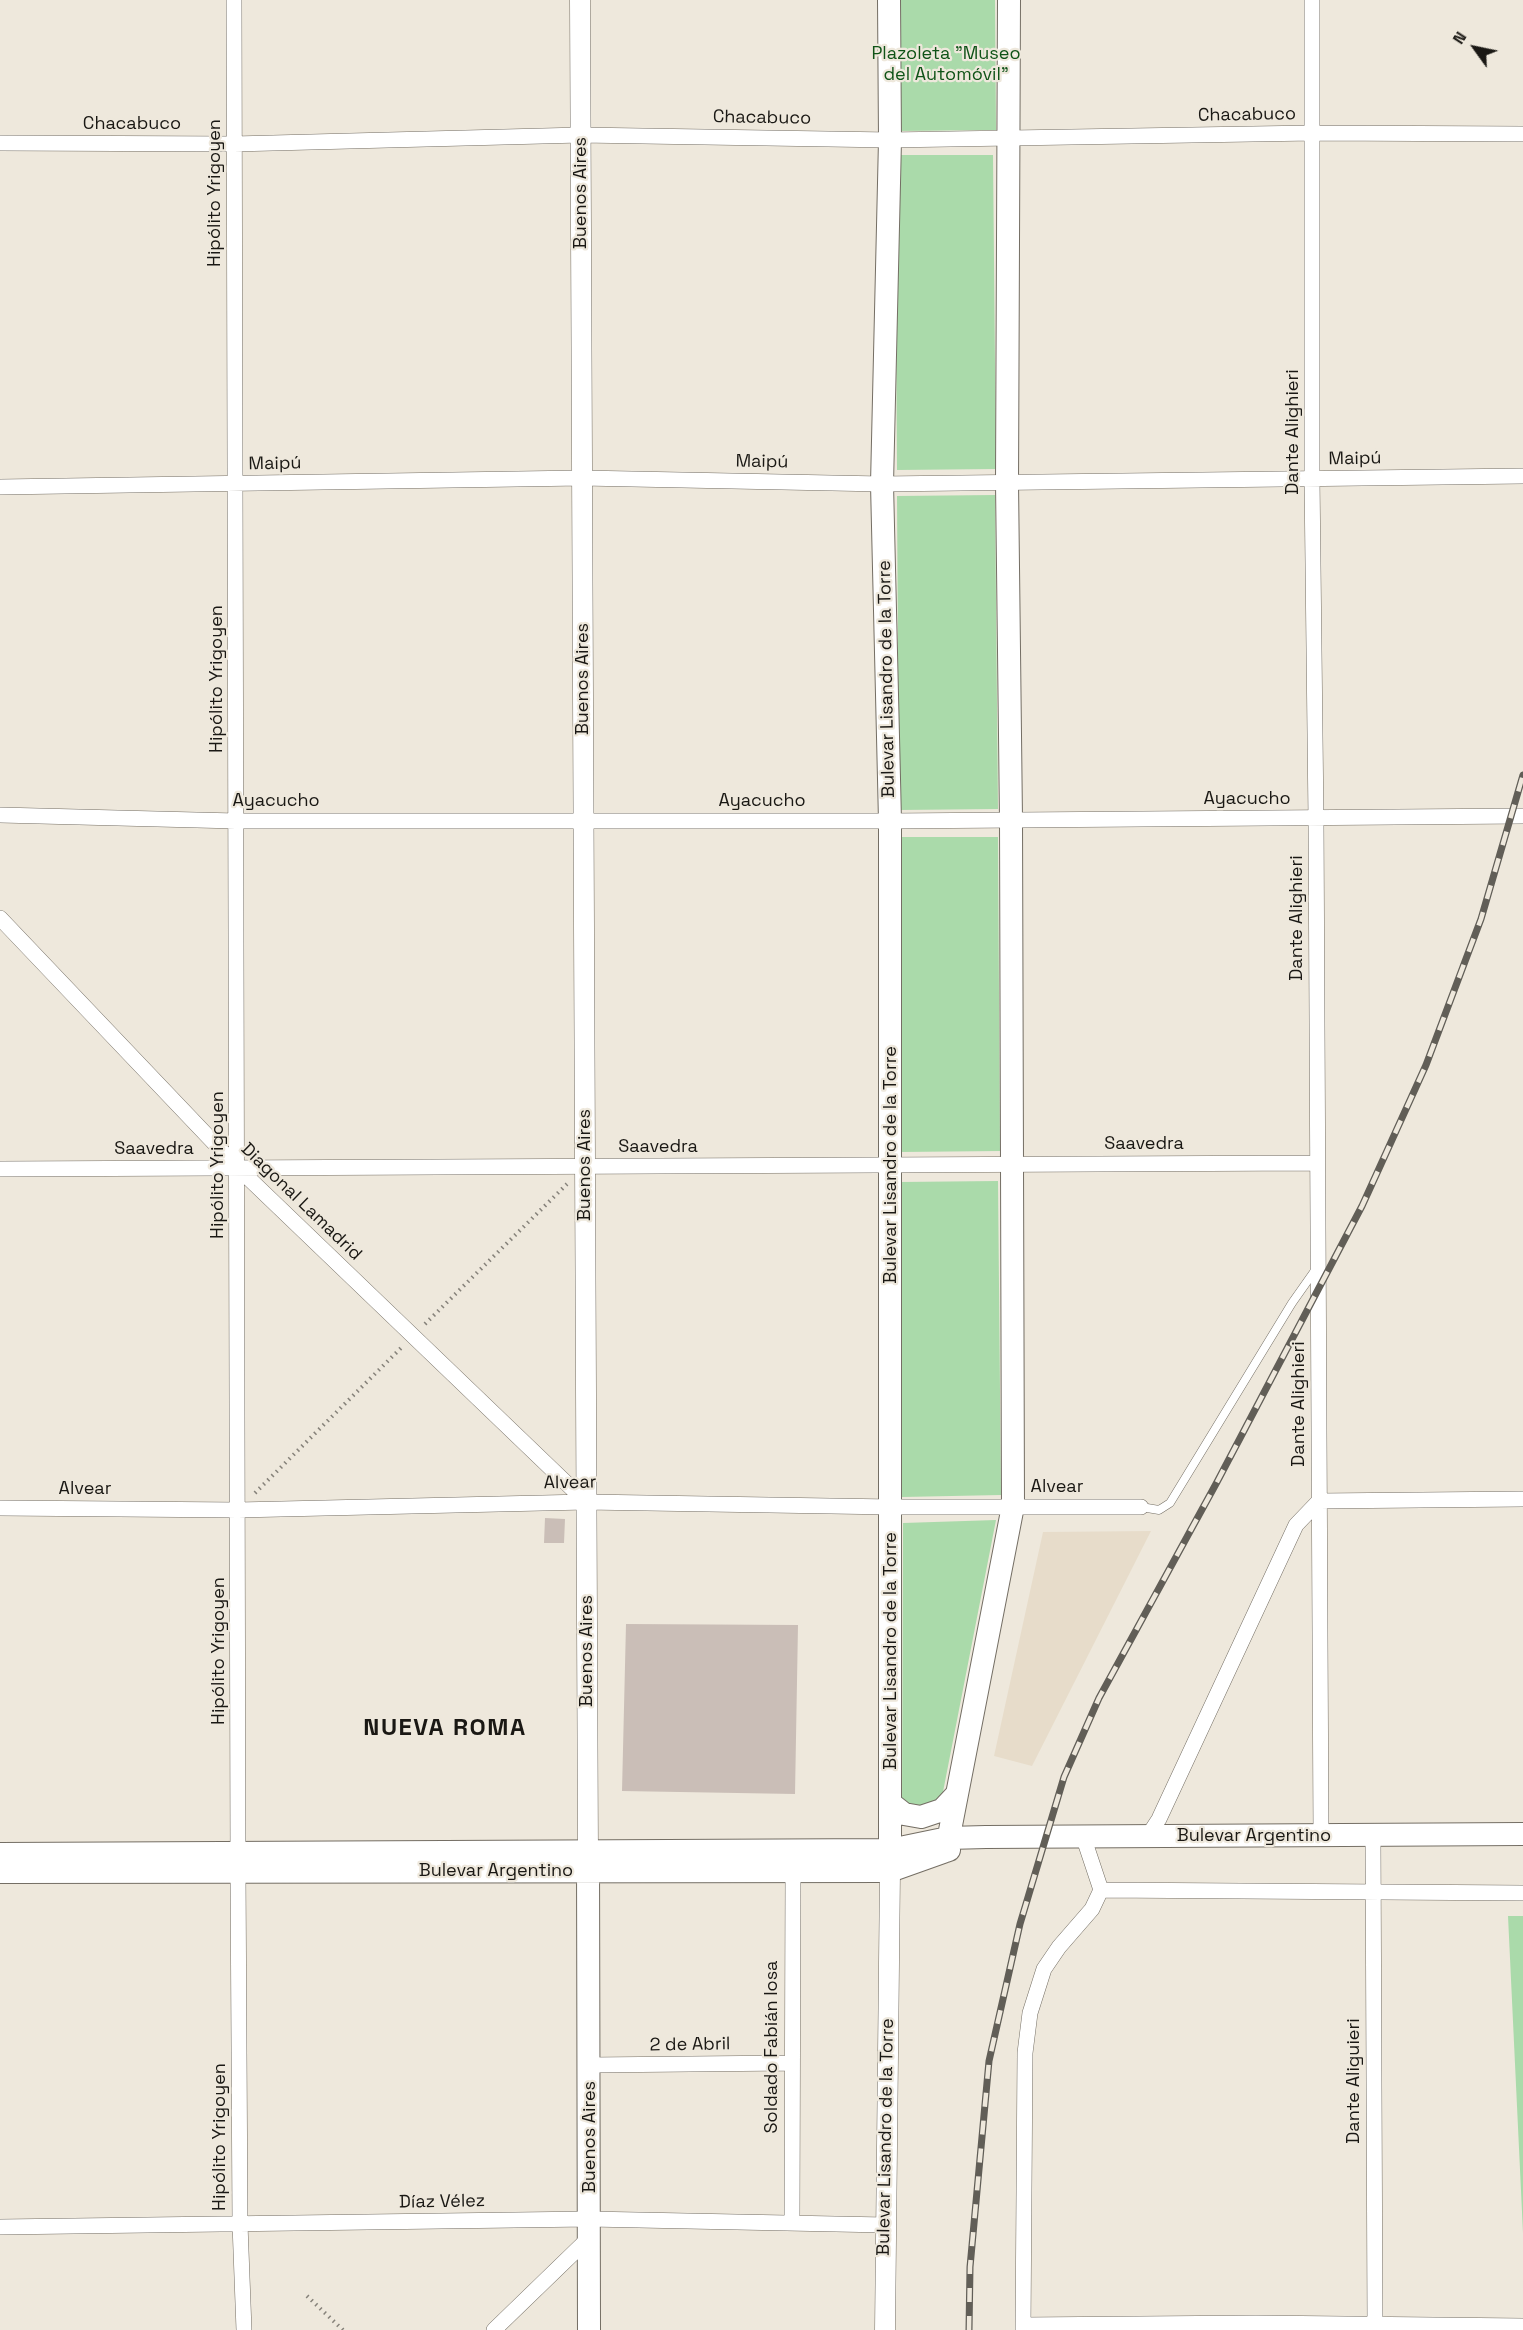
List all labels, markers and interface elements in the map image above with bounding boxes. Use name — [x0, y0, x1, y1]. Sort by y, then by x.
north arrow — [1445, 18, 1505, 78]
text: N — [1448, 28, 1471, 48]
park label: Plazoleta "Museo del Automóvil" — [871, 43, 1021, 86]
street label: Chacabuco — [1198, 103, 1296, 127]
street label: Chacabuco — [713, 106, 811, 130]
street label: Chacabuco — [83, 113, 181, 135]
street label: Hipólito Yrigoyen — [204, 119, 226, 267]
street label: Buenos Aires — [570, 137, 592, 249]
street label: Dante Alighieri — [1282, 369, 1304, 495]
street label: Maipú — [1328, 448, 1382, 470]
street label: Maipú — [735, 451, 789, 473]
street label: Maipú — [248, 453, 302, 475]
street label: Bulevar Lisandro de la Torre — [874, 560, 900, 798]
street label: Hipólito Yrigoyen — [206, 605, 228, 753]
street label: Buenos Aires — [572, 623, 594, 735]
street label: Ayacucho — [1203, 788, 1291, 810]
street label: Ayacucho — [232, 790, 320, 812]
street label: Ayacucho — [718, 790, 806, 812]
street label: Dante Alighieri — [1286, 855, 1308, 981]
street label: Bulevar Lisandro de la Torre — [880, 1046, 902, 1284]
street label: Hipólito Yrigoyen — [207, 1091, 229, 1239]
street label: Buenos Aires — [574, 1109, 596, 1221]
street label: Saavedra — [1104, 1133, 1184, 1155]
street label: Saavedra — [618, 1136, 698, 1158]
street label: Saavedra — [114, 1138, 194, 1160]
street label: Diagonal Lamadrid — [236, 1139, 366, 1265]
street label: Dante Alighieri — [1288, 1341, 1310, 1467]
street label: Alvear — [543, 1472, 597, 1494]
street label: Alvear — [1031, 1476, 1083, 1498]
street label: Alvear — [59, 1478, 111, 1500]
street label: Bulevar Lisandro de la Torre — [880, 1532, 902, 1770]
street label: Hipólito Yrigoyen — [208, 1577, 230, 1725]
street label: Buenos Aires — [576, 1595, 598, 1707]
district label: NUEVA ROMA — [363, 1714, 527, 1742]
street label: Bulevar Argentino — [1177, 1825, 1331, 1847]
street label: Bulevar Argentino — [419, 1860, 573, 1882]
street label: Soldado Fabián Iosa — [761, 1961, 783, 2133]
street label: Bulevar Lisandro de la Torre — [873, 2018, 899, 2256]
street label: Dante Aliguieri — [1343, 2018, 1365, 2144]
street label: 2 de Abril — [649, 2033, 731, 2057]
street label: Hipólito Yrigoyen — [209, 2063, 231, 2211]
street label: Buenos Aires — [579, 2081, 601, 2193]
street label: Díaz Vélez — [399, 2190, 485, 2214]

